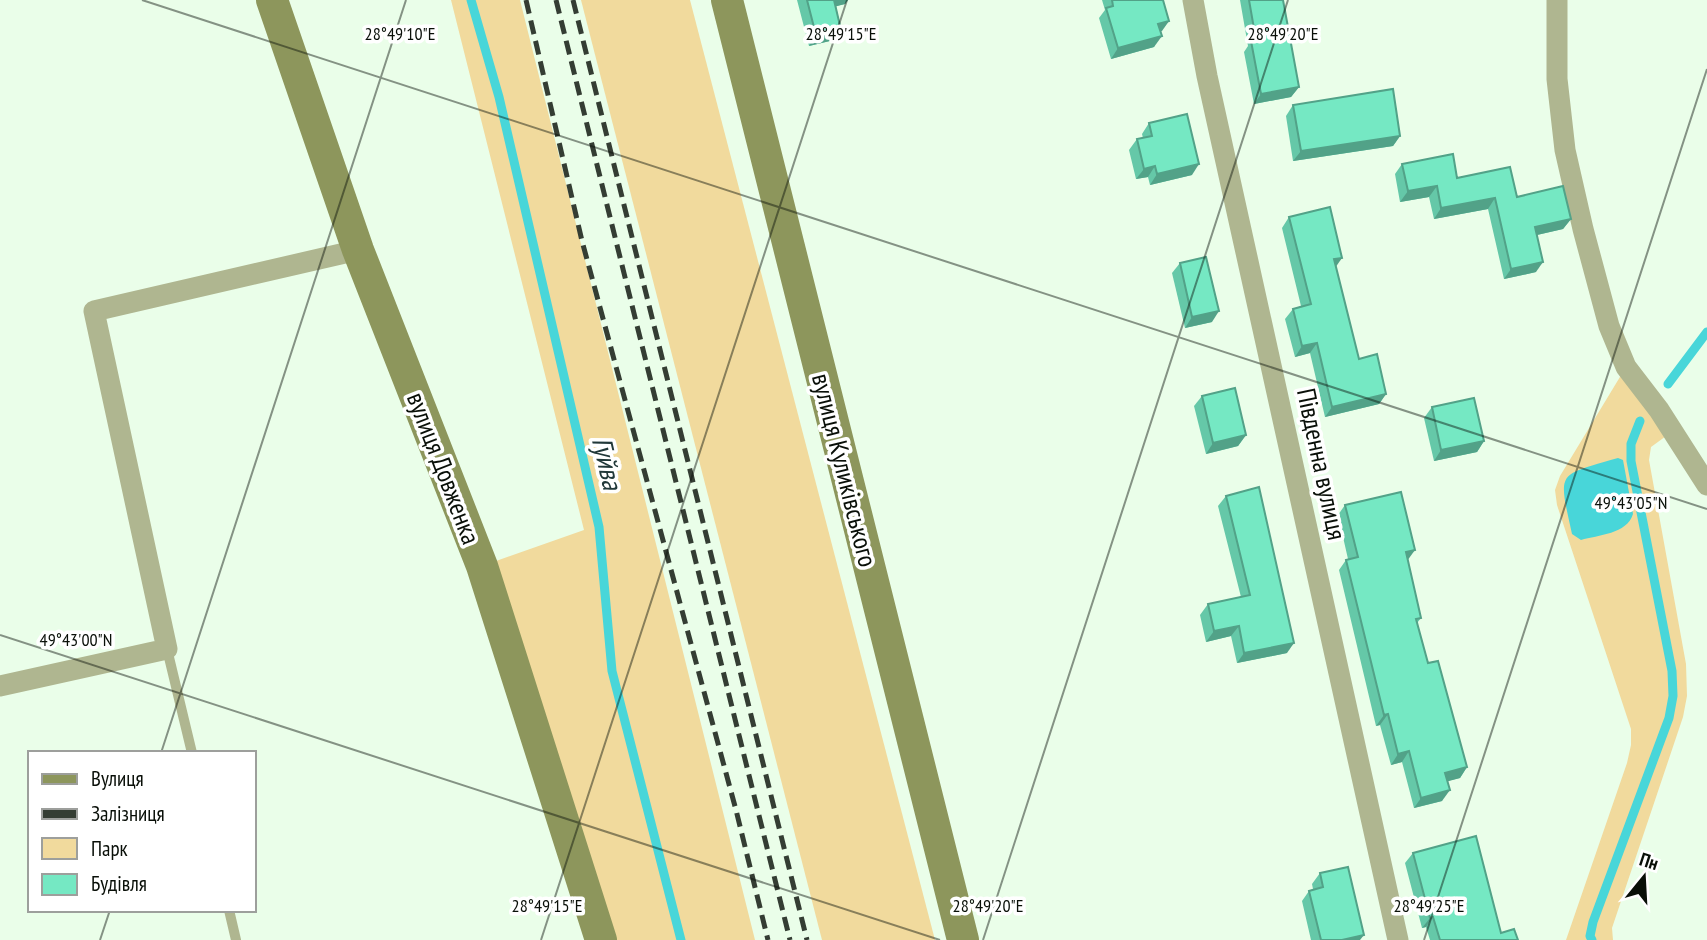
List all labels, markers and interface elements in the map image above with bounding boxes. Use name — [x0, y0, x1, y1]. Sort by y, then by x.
text: 28°49'10"E — [365, 22, 435, 45]
text: 28°49'15"E — [806, 22, 876, 45]
text: 28°49'20"E — [1248, 22, 1318, 45]
street label: вулиця Куликівського — [805, 370, 885, 570]
street label: Південна вулиця — [1290, 385, 1354, 543]
street label: вулиця Довженка — [400, 387, 488, 549]
water label: Гуйва — [584, 433, 632, 495]
text: 49°43'05"N — [1595, 491, 1667, 514]
text: 49°43'00"N — [40, 628, 112, 651]
legend — [28, 751, 256, 912]
text: Вулиця — [91, 765, 144, 792]
text: Залізниця — [91, 800, 165, 827]
text: Парк — [91, 835, 128, 862]
north arrow — [1609, 842, 1679, 912]
text: Пн — [1637, 847, 1662, 875]
text: Будівля — [91, 870, 147, 897]
text: 28°49'15"E — [512, 894, 582, 917]
text: 28°49'20"E — [953, 894, 1023, 917]
text: 28°49'25"E — [1394, 894, 1464, 917]

